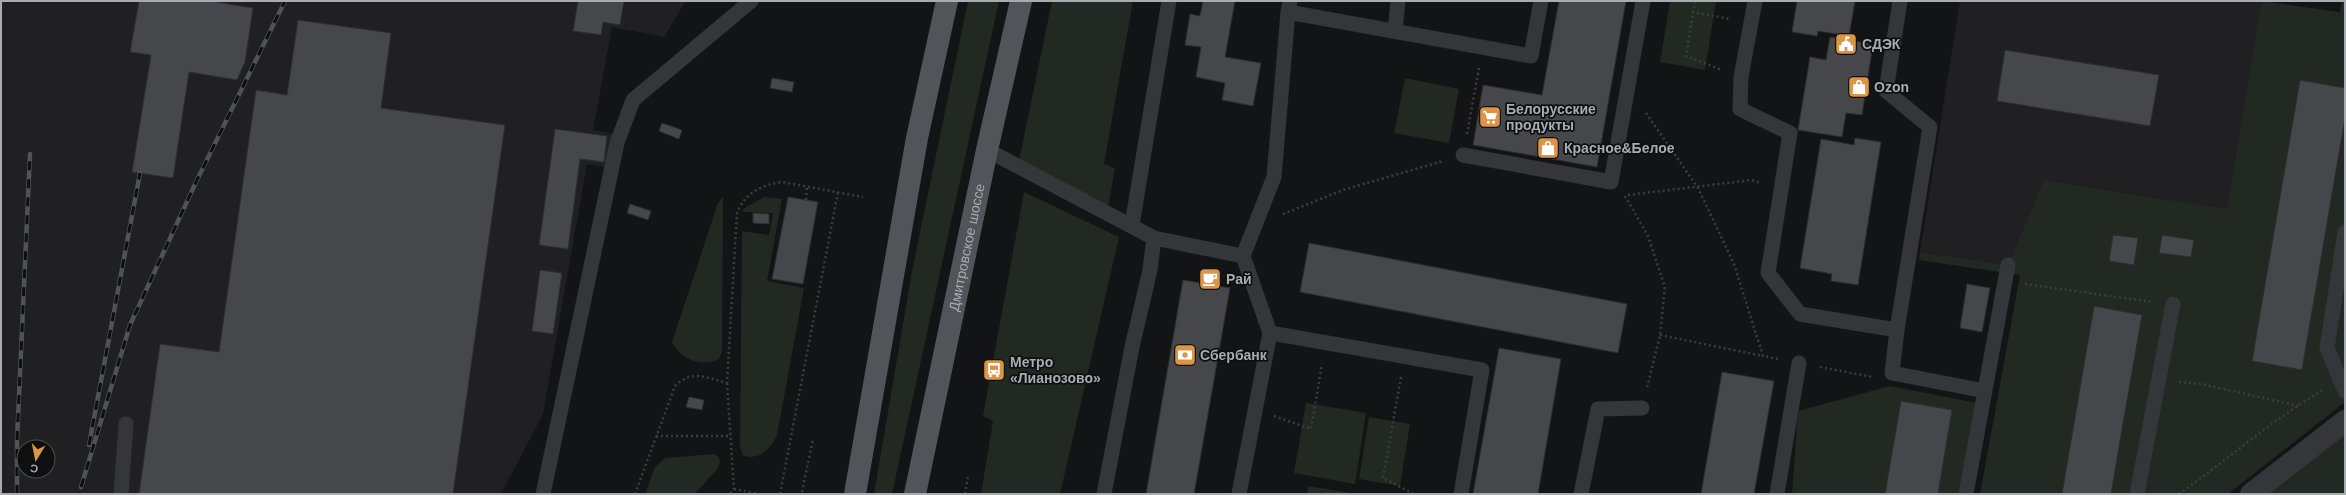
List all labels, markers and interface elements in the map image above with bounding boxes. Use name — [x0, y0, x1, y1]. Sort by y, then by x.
public building icon: СДЭК — [1833, 31, 1859, 57]
place label: СДЭК — [1862, 36, 1901, 52]
shop icon: Ozon — [1846, 74, 1872, 100]
place label: Ozon — [1874, 79, 1909, 95]
place label: Белорусские продукты — [1506, 101, 1596, 133]
supermarket icon: Белорусские продукты — [1477, 104, 1503, 130]
shop icon: Красное&Белое — [1535, 135, 1561, 161]
place label: Красное&Белое — [1564, 140, 1675, 156]
street label: Дмитровское шоссе — [945, 182, 988, 313]
cafe icon: Рай — [1197, 266, 1223, 292]
place label: Рай — [1226, 271, 1252, 287]
bank icon: Сбербанк — [1172, 342, 1198, 368]
place label: Сбербанк — [1200, 347, 1268, 363]
place label: Метро «Лианозово» — [1010, 354, 1101, 386]
bus stop icon: Метро «Лианозово» — [981, 357, 1007, 383]
north arrow — [16, 439, 56, 479]
text: С — [29, 462, 39, 475]

